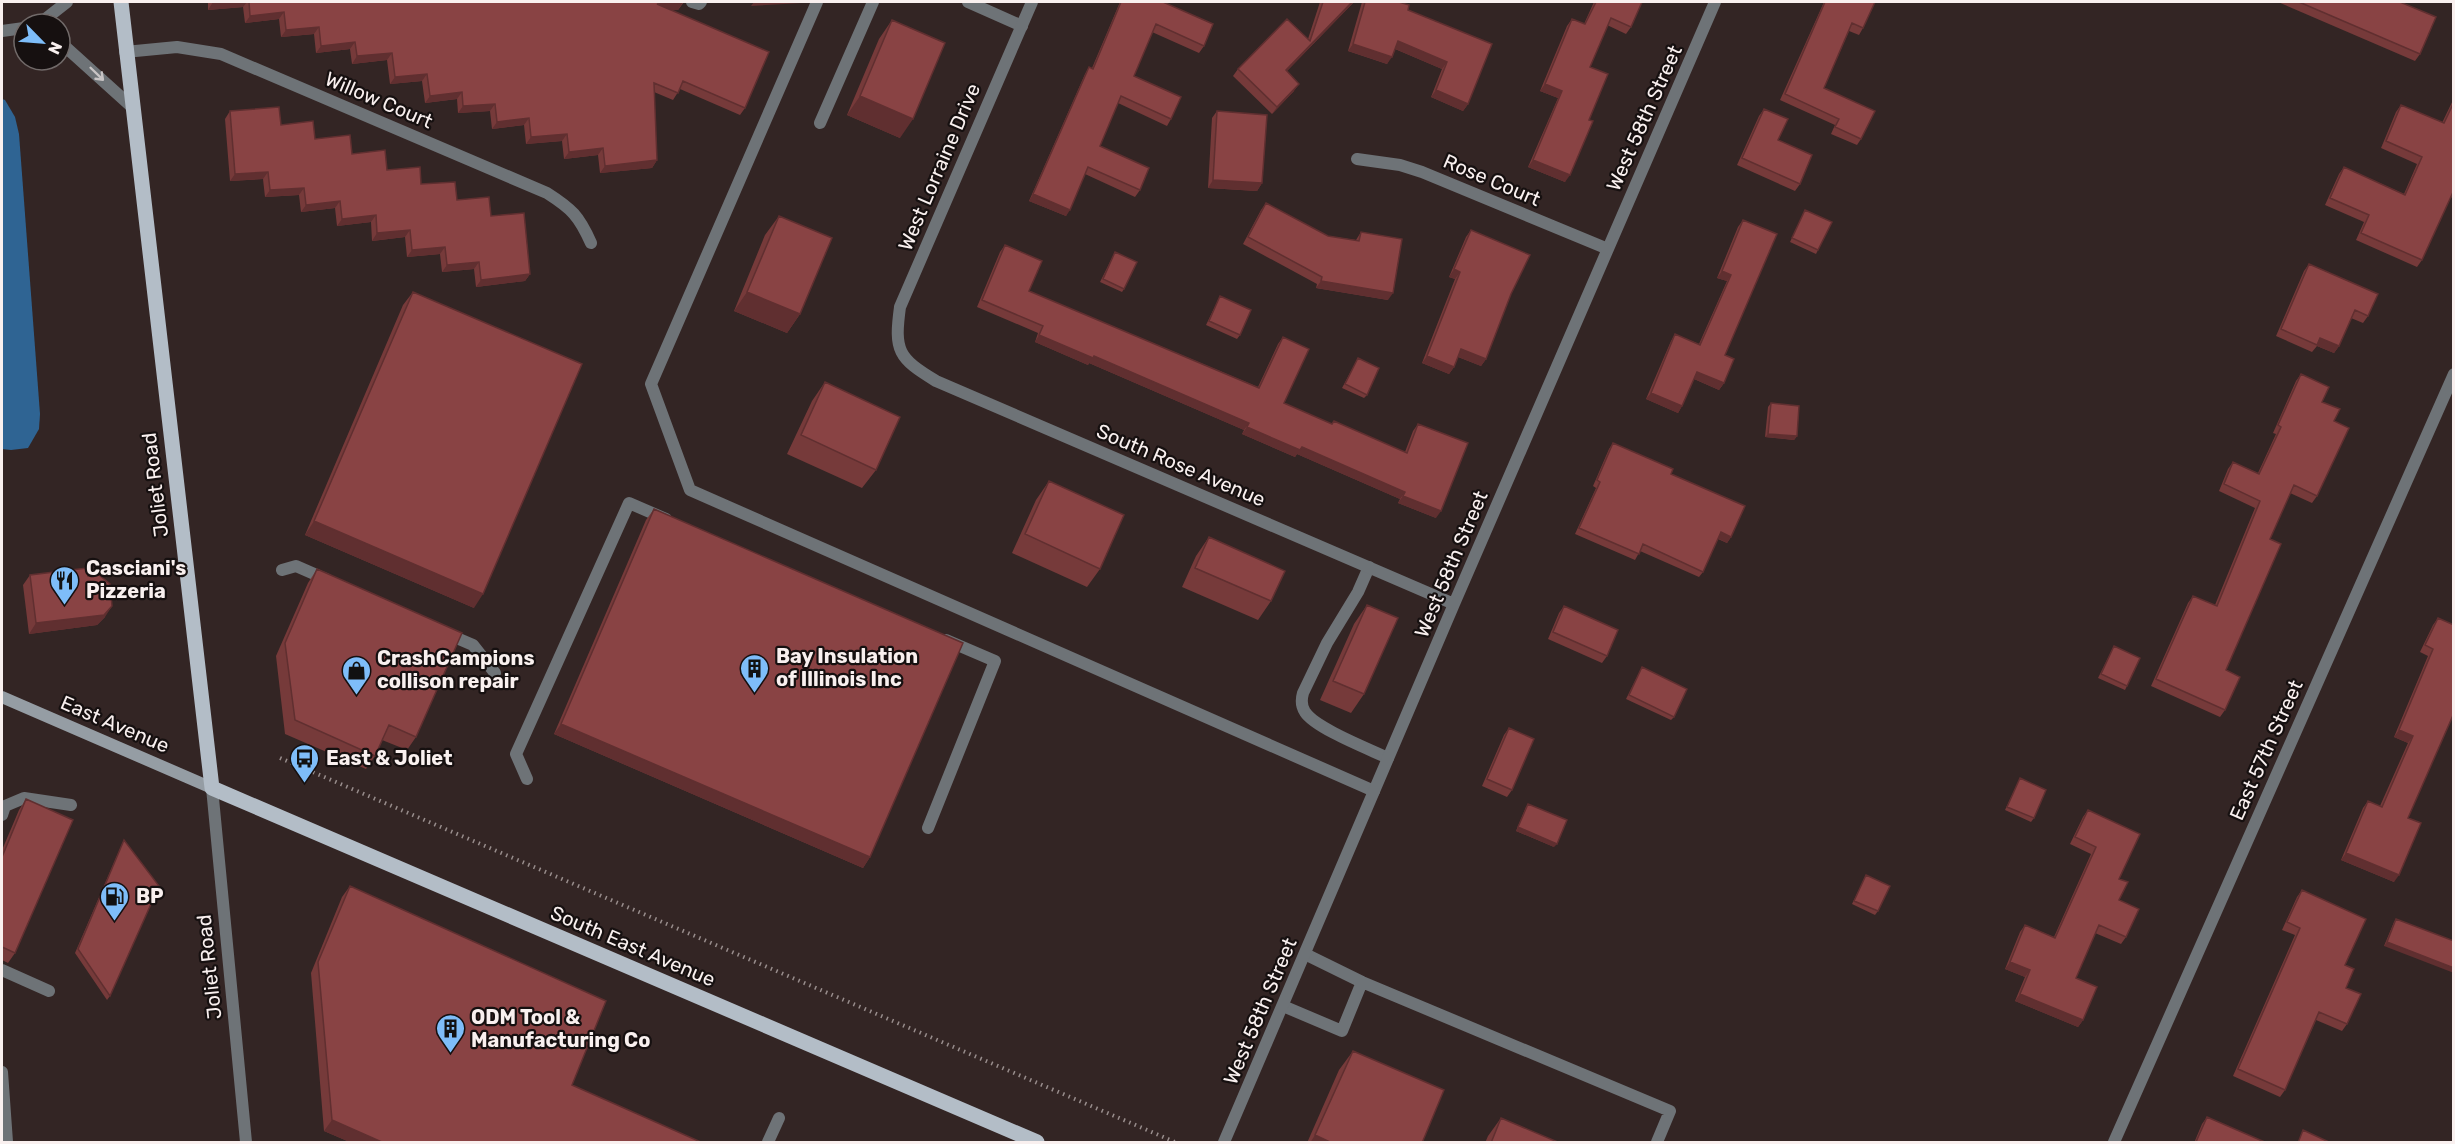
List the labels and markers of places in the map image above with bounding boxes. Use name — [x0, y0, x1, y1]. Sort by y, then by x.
place label: Casciani's Pizzeria — [86, 556, 186, 603]
restaurant icon: Casciani's Pizzeria — [49, 564, 81, 606]
place label: Bay Insulation of Illinois Inc — [776, 644, 918, 691]
place label: CrashCampions collison repair — [377, 646, 534, 693]
building icon: Bay Insulation of Illinois Inc — [739, 652, 771, 694]
shop icon: CrashCampions collison repair — [340, 654, 372, 696]
bus stop icon: East & Joliet — [289, 742, 321, 784]
place label: East & Joliet — [326, 746, 453, 770]
fuel station icon: BP — [99, 880, 131, 922]
place label: BP — [136, 884, 164, 908]
place label: ODM Tool & Manufacturing Co — [471, 1005, 650, 1052]
building icon: ODM Tool & Manufacturing Co — [434, 1012, 466, 1054]

